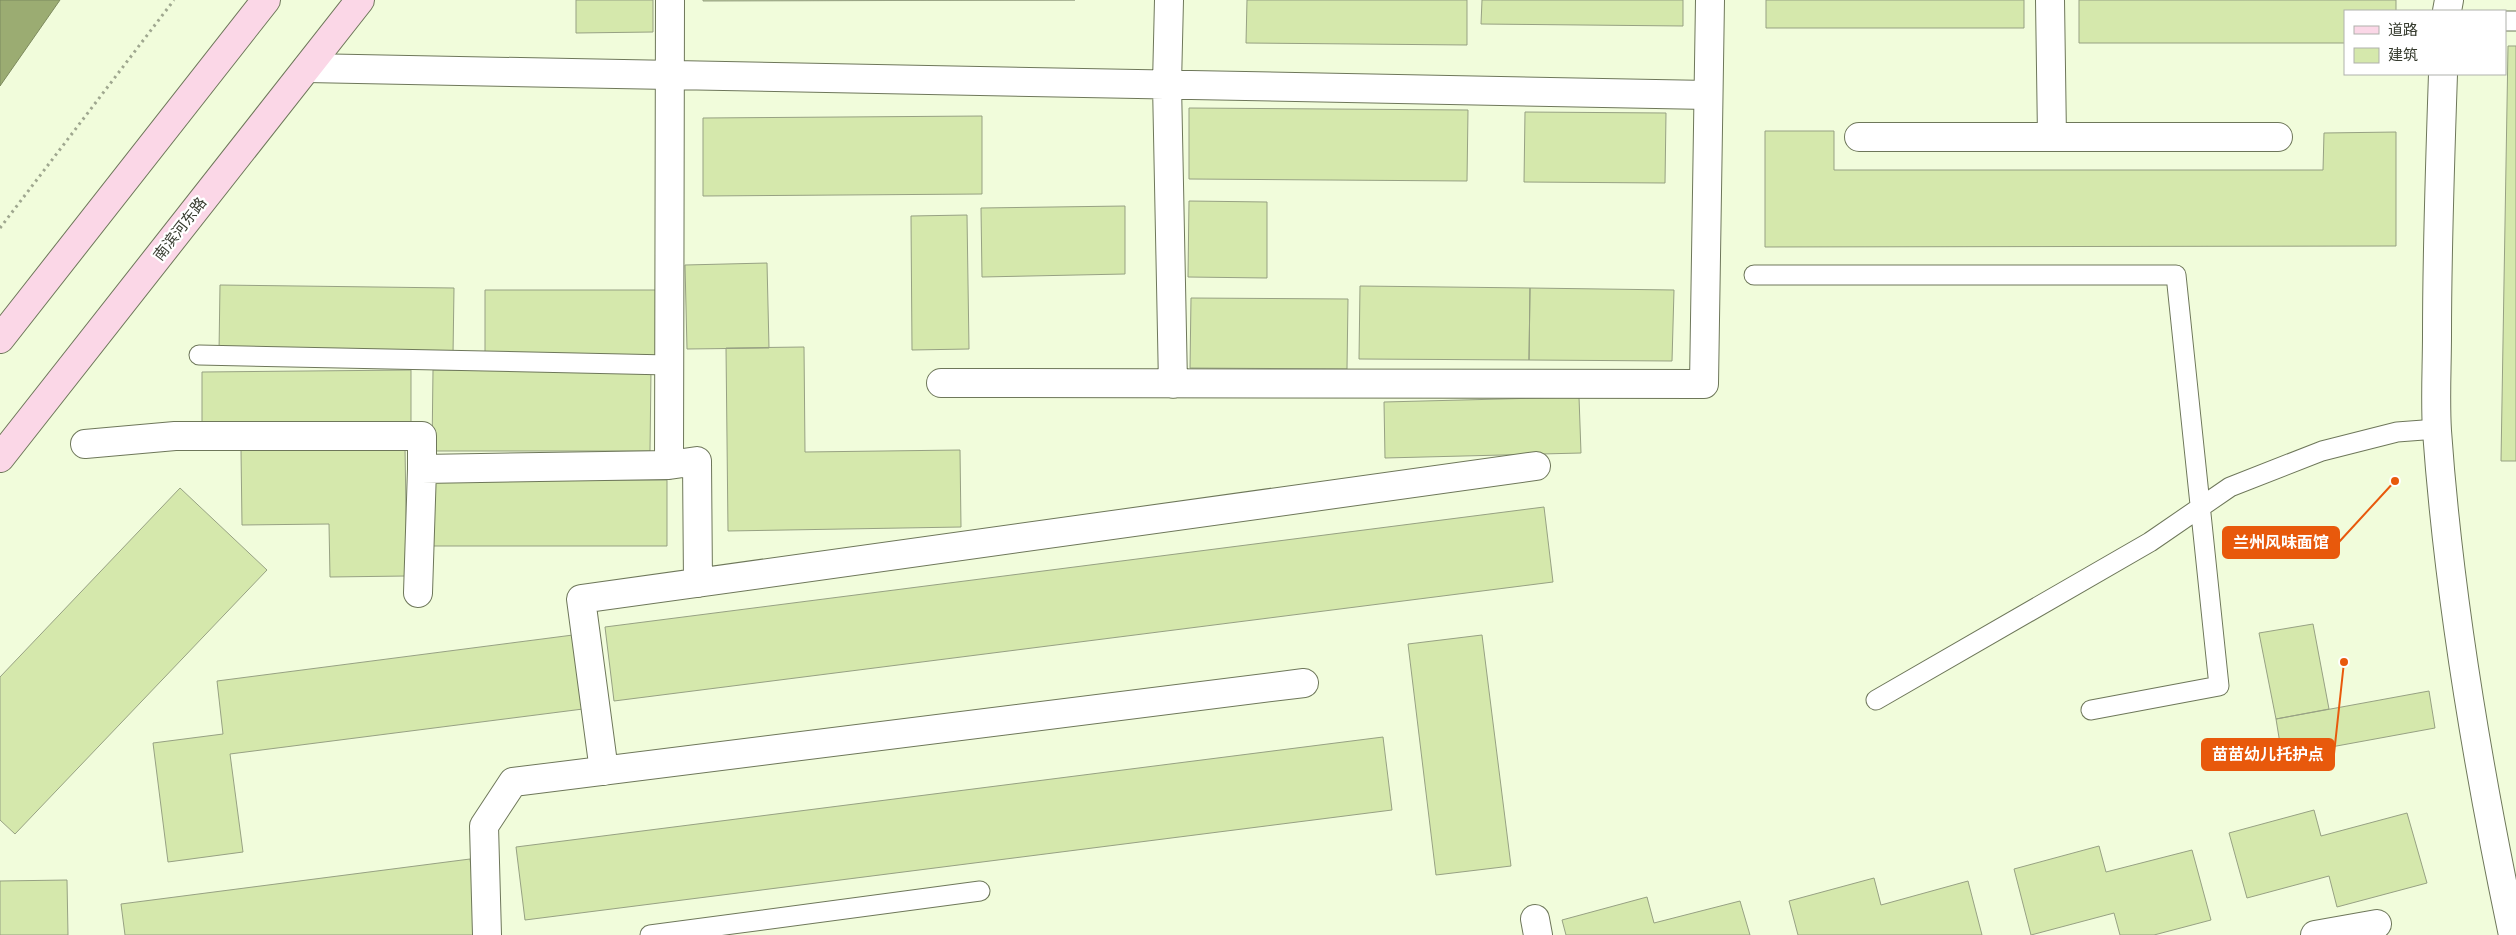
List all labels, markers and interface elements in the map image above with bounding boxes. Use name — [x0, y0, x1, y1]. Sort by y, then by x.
legend — [2344, 10, 2506, 75]
text: 道路 — [2388, 21, 2418, 39]
text: 建筑 — [2388, 46, 2418, 64]
street label: 南滨河东路 — [150, 194, 210, 264]
callout: 兰州风味面馆 — [2223, 527, 2339, 558]
text: 兰州风味面馆 — [2233, 533, 2329, 553]
callout: 苗苗幼儿托护点 — [2202, 739, 2334, 770]
text: 苗苗幼儿托护点 — [2212, 745, 2324, 765]

